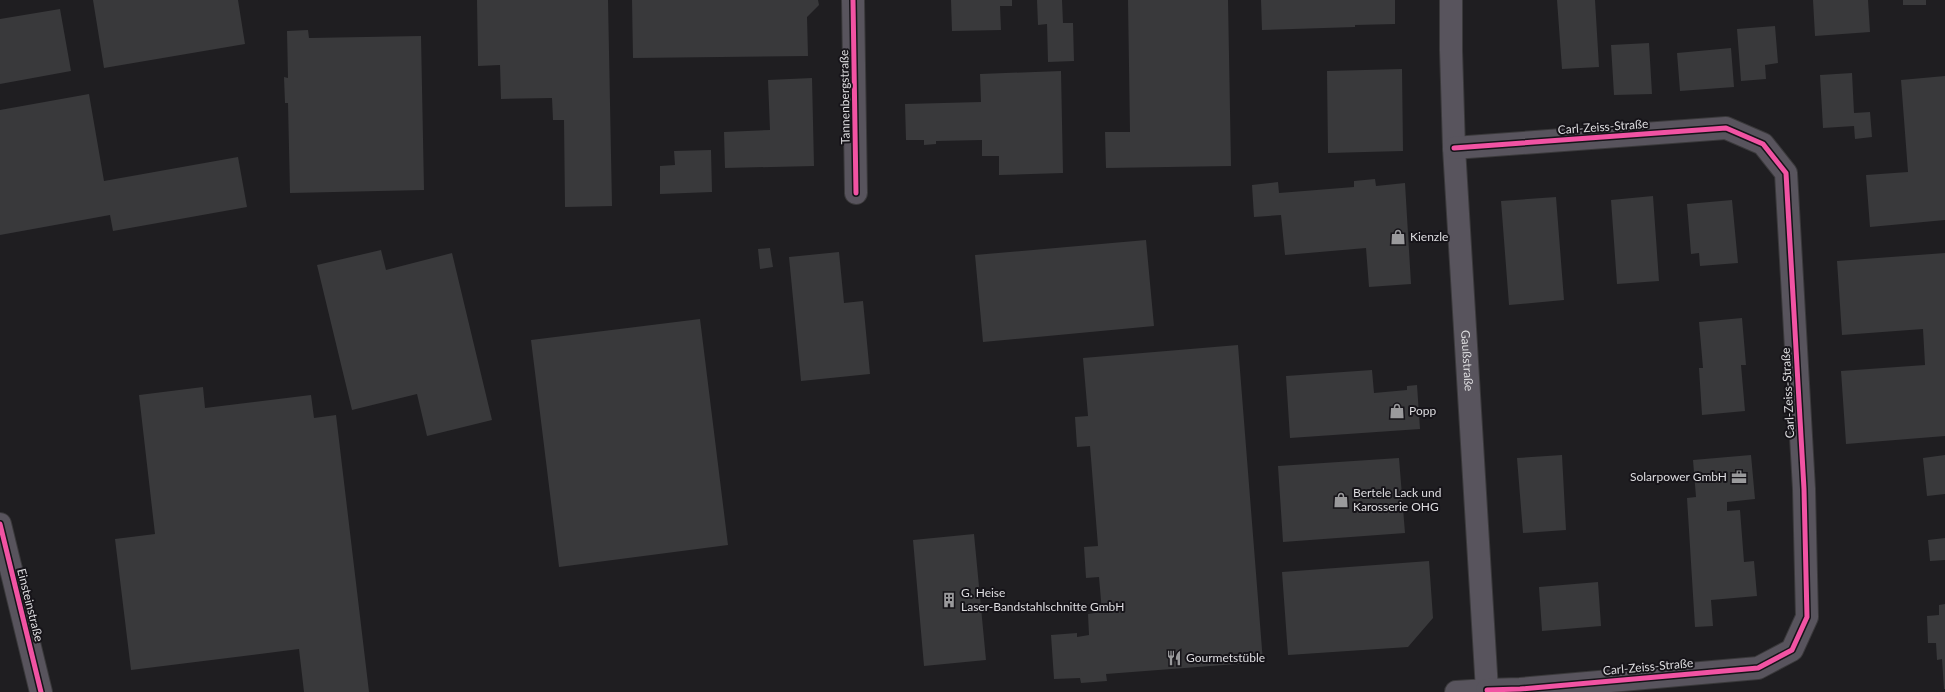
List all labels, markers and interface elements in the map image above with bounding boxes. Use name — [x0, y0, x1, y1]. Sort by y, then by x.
street label: Tannenbergstraße — [836, 50, 853, 144]
street label: Carl-Zeiss-Straße — [1557, 116, 1649, 137]
shop icon: Kienzle — [1389, 228, 1407, 246]
place label: Kienzle — [1410, 229, 1448, 244]
street label: Gaußstraße — [1458, 329, 1477, 392]
street label: Carl-Zeiss-Straße — [1778, 347, 1797, 439]
shop icon: Popp — [1388, 402, 1406, 420]
place label: Popp — [1409, 403, 1436, 418]
office icon: Solarpower GmbH — [1730, 468, 1748, 486]
place label: Solarpower GmbH — [1630, 469, 1727, 484]
place label: Bertele Lack und Karosserie OHG — [1353, 485, 1441, 514]
shop icon: Bertele Lack und Karosserie OHG — [1332, 491, 1350, 509]
street label: Einsteinstraße — [14, 567, 47, 643]
place label: G. Heise Laser-Bandstahlschnitte GmbH — [961, 585, 1124, 614]
building icon: G. Heise Laser-Bandstahlschnitte GmbH — [940, 591, 958, 609]
restaurant icon: Gourmetstüble — [1165, 649, 1183, 667]
place label: Gourmetstüble — [1186, 650, 1265, 665]
street label: Carl-Zeiss-Straße — [1602, 655, 1694, 678]

